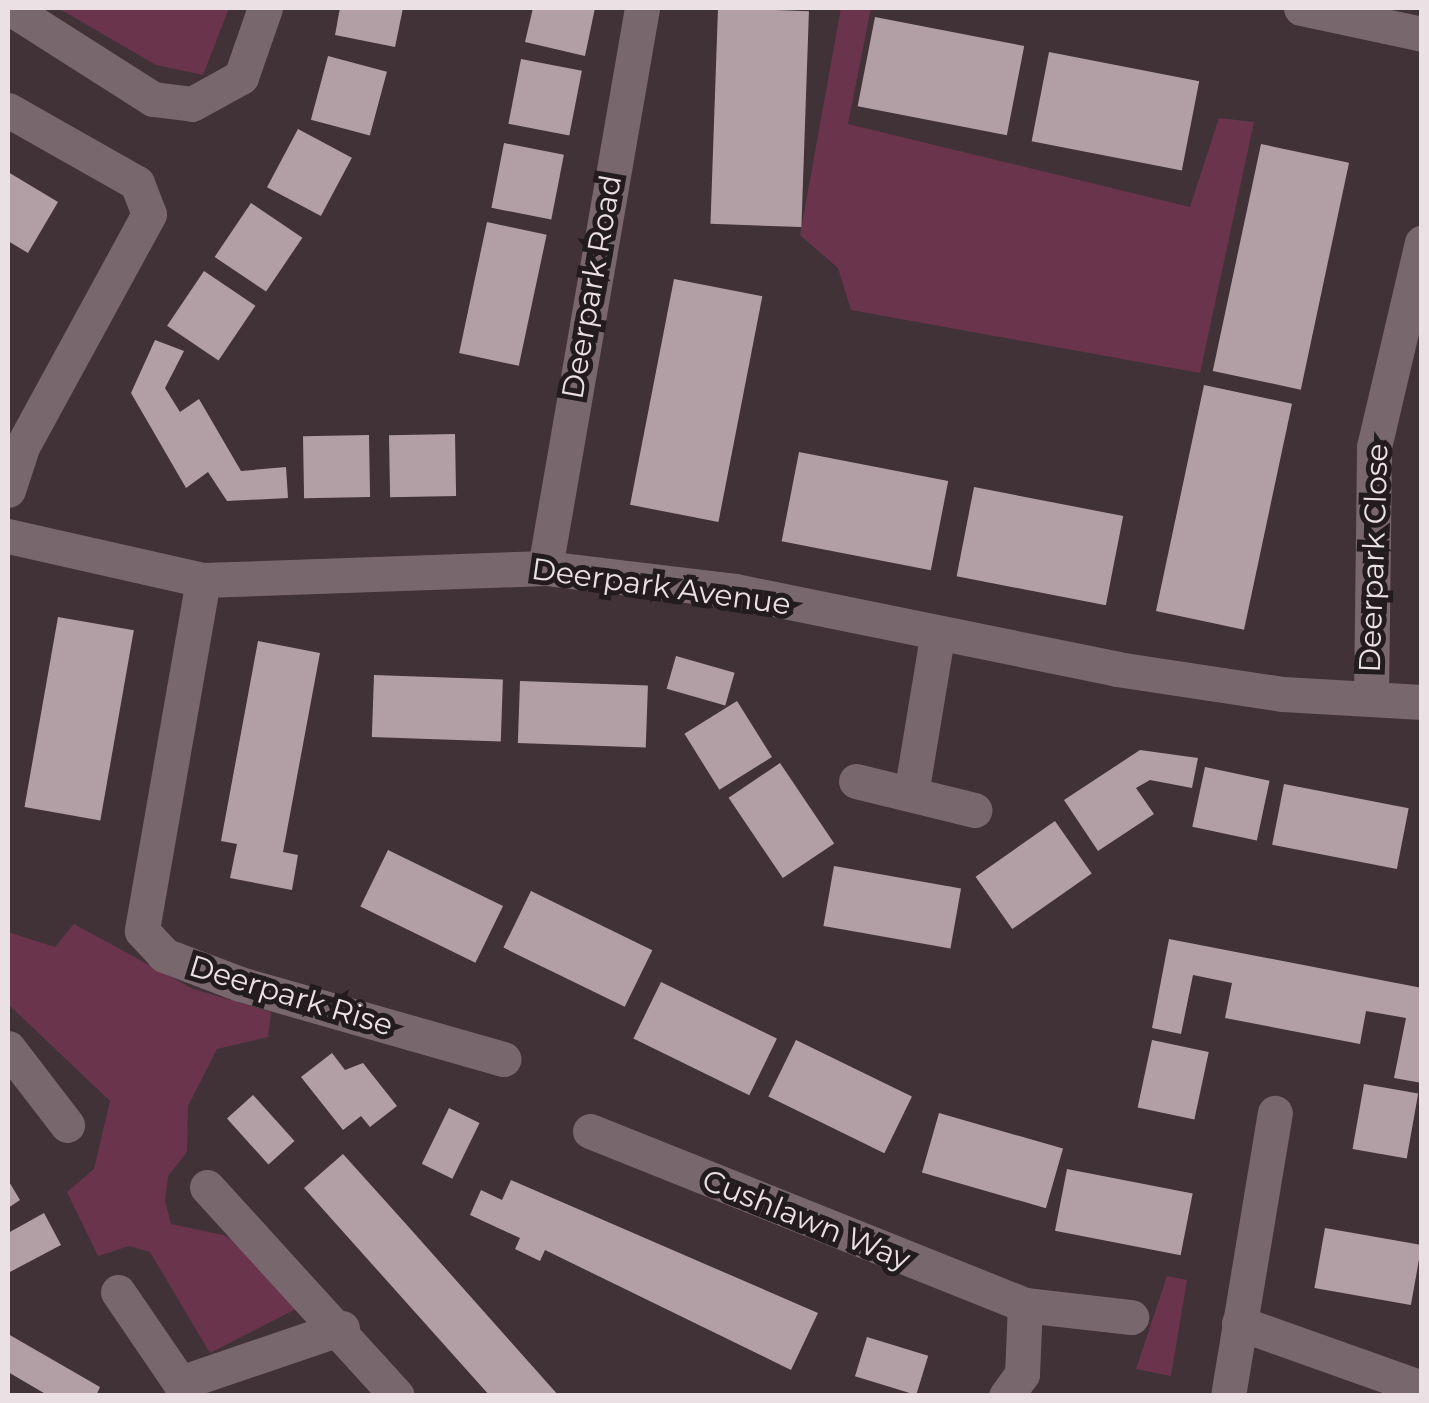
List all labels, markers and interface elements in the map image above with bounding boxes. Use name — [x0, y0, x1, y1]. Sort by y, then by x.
street label: Deerpark Road — [555, 172, 629, 402]
street label: Deerpark Close — [1352, 443, 1396, 673]
street label: Deerpark Avenue — [529, 551, 793, 623]
street label: Deerpark Rise — [185, 948, 397, 1044]
street label: Cushlawn Way — [697, 1162, 915, 1278]

